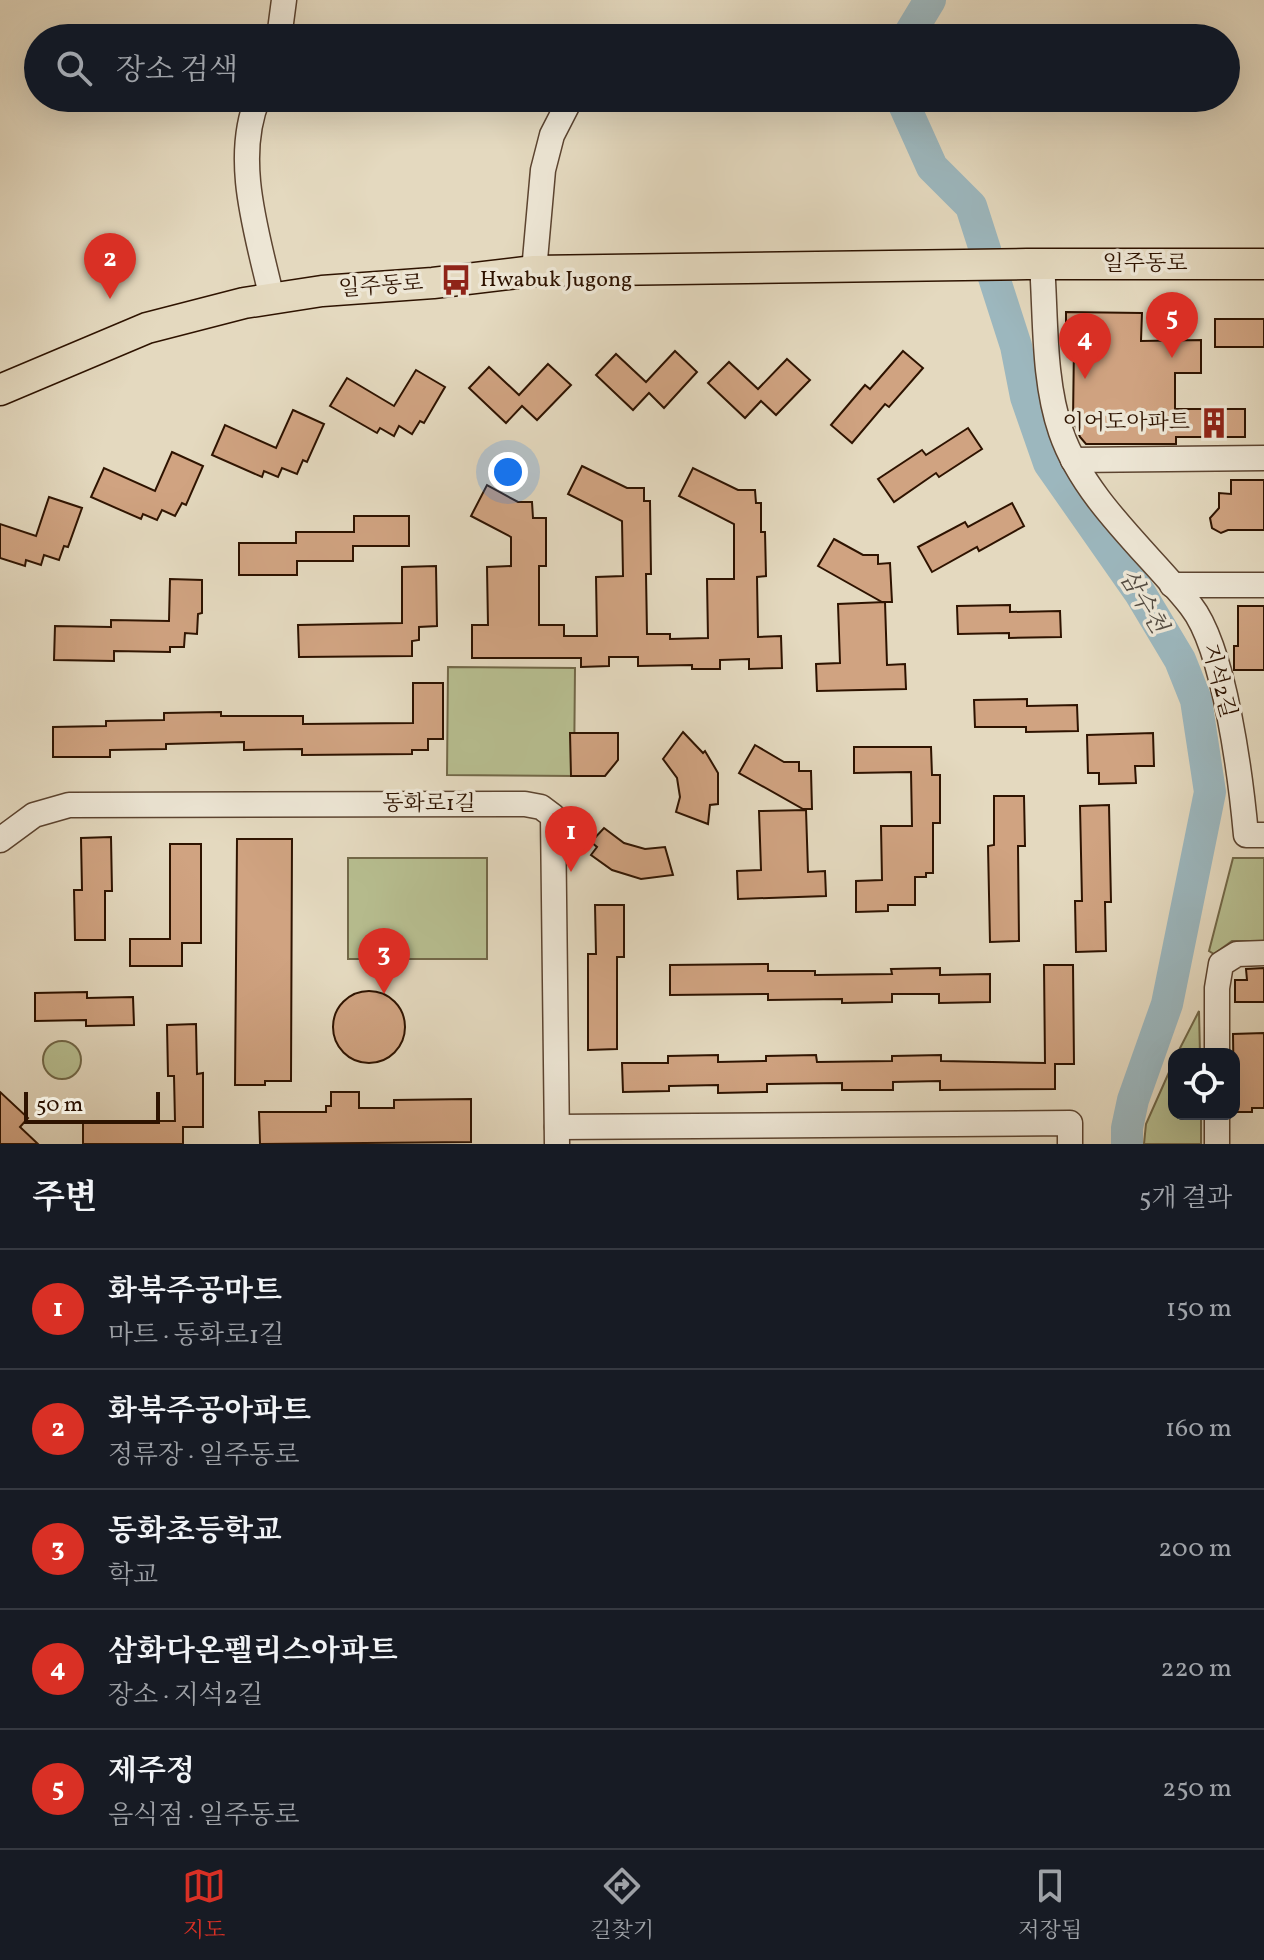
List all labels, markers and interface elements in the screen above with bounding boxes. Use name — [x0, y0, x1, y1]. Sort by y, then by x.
search box — [24, 24, 1240, 112]
icon: search — [52, 46, 96, 90]
text: 장소 검색 — [116, 50, 238, 92]
pin: 2 — [84, 233, 136, 299]
street label: 일주동로 — [1102, 249, 1188, 280]
bus stop icon: Hwabuk Jugong — [439, 263, 473, 297]
place label: Hwabuk Jugong — [480, 265, 632, 296]
street label: 일주동로 — [338, 269, 424, 305]
pin: 5 — [1146, 292, 1198, 358]
pin: 4 — [1059, 313, 1111, 379]
building icon: 이어도아파트 — [1197, 406, 1231, 440]
place label: 이어도아파트 — [1062, 408, 1190, 439]
your location — [488, 452, 528, 492]
water label: 삼수천 — [1110, 563, 1175, 642]
street label: 지석2길 — [1193, 640, 1243, 722]
street label: 동화로1길 — [382, 789, 476, 820]
pin: 1 — [545, 806, 597, 872]
pin: 3 — [358, 928, 410, 994]
map controls — [1168, 1048, 1240, 1120]
button: locate — [1168, 1048, 1240, 1120]
scale bar — [24, 1088, 160, 1124]
text: 50 m — [36, 1090, 83, 1121]
text: 주변 — [32, 1176, 98, 1223]
text: 5개 결과 — [1139, 1181, 1232, 1217]
text: 화북주공마트 — [108, 1271, 282, 1313]
text: 1 — [53, 1291, 63, 1327]
text: 150 m — [1166, 1291, 1232, 1327]
text: 마트 · 동화로1길 — [108, 1318, 284, 1354]
text: 화북주공아파트 — [108, 1391, 311, 1433]
text: 2 — [51, 1411, 65, 1447]
text: 160 m — [1165, 1411, 1232, 1447]
text: 정류장 · 일주동로 — [108, 1438, 299, 1474]
text: 동화초등학교 — [108, 1511, 282, 1553]
text: 3 — [51, 1531, 65, 1567]
text: 200 m — [1158, 1531, 1232, 1567]
text: 학교 — [108, 1558, 158, 1594]
text: 삼화다온펠리스아파트 — [108, 1631, 398, 1673]
text: 4 — [50, 1651, 66, 1687]
text: 220 m — [1160, 1651, 1232, 1687]
text: 장소 · 지석2길 — [108, 1678, 263, 1714]
text: 제주정 — [108, 1751, 195, 1793]
text: 5 — [52, 1771, 64, 1807]
text: 250 m — [1162, 1771, 1232, 1807]
text: 음식점 · 일주동로 — [108, 1798, 299, 1834]
tab: 지도 — [182, 1864, 226, 1947]
tab: 길찾기 — [590, 1864, 654, 1947]
tab: 저장됨 — [1018, 1864, 1082, 1947]

